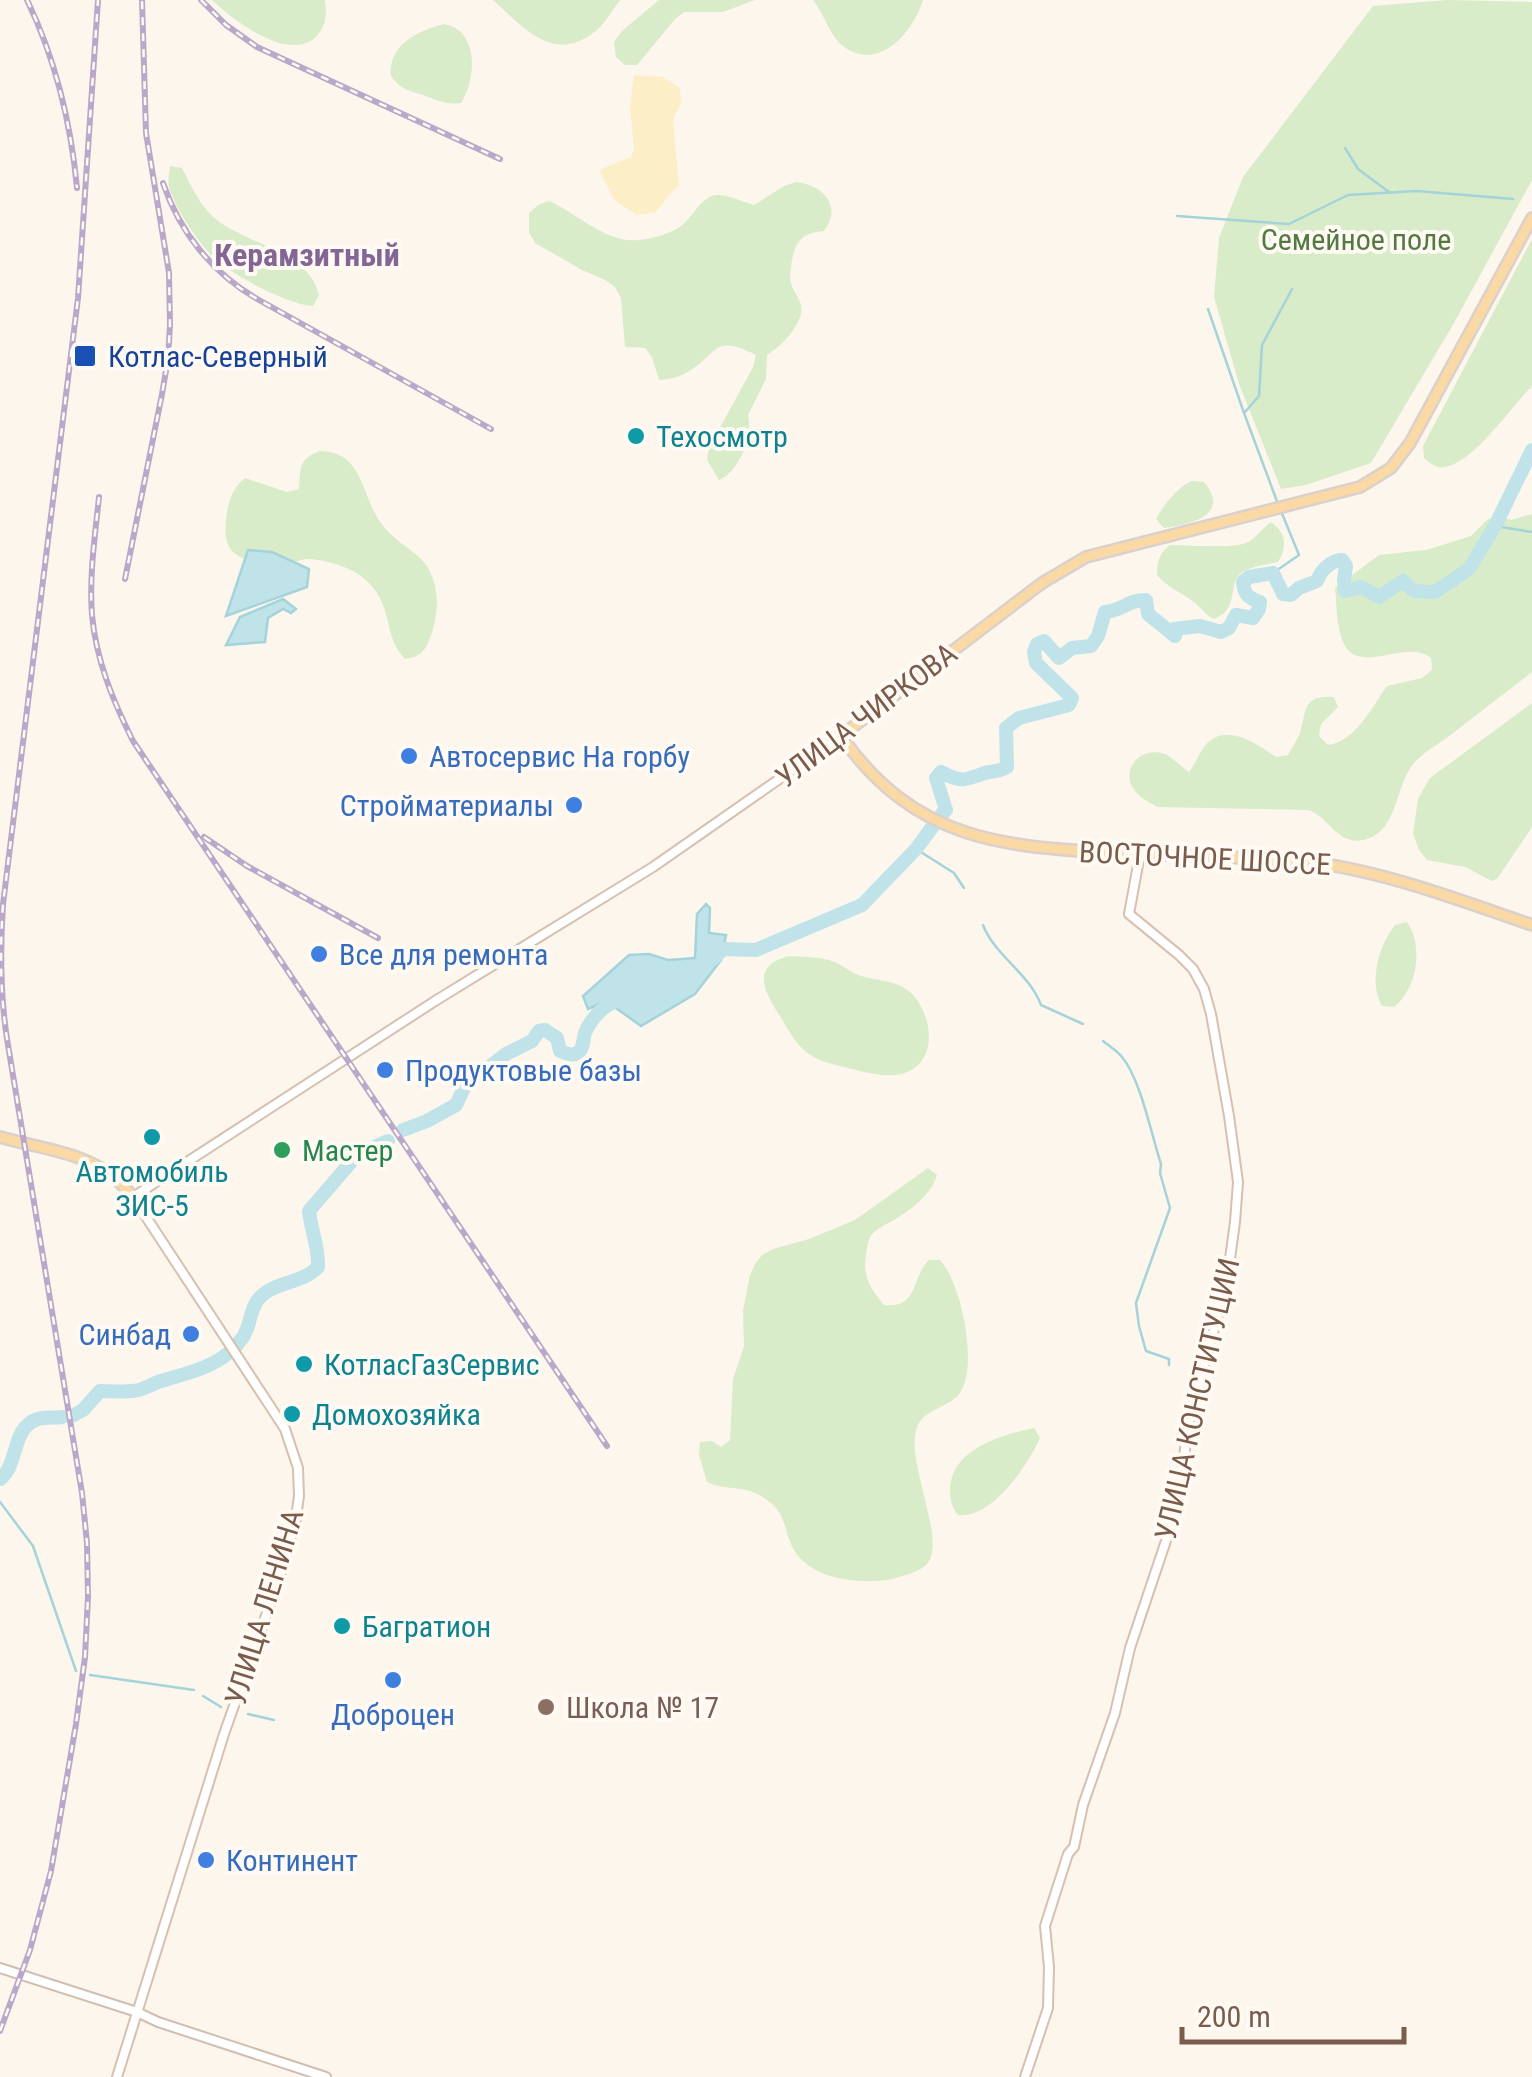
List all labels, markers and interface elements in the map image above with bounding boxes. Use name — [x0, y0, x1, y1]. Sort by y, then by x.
park label: Семейное поле — [1261, 222, 1451, 257]
district label: Керамзитный — [214, 236, 400, 274]
place label: Котлас-Северный — [108, 339, 328, 374]
marker: Котлас-Северный — [72, 343, 98, 369]
place label: Техосмотр — [656, 419, 788, 454]
marker: Техосмотр — [625, 425, 647, 447]
street label: УЛИЦА ЧИРКОВА — [769, 636, 963, 794]
place label: Автосервис На горбу — [429, 739, 690, 774]
marker: Автосервис На горбу — [398, 745, 420, 767]
place label: Стройматериалы — [340, 788, 554, 823]
marker: Стройматериалы — [563, 794, 585, 816]
street label: ВОСТОЧНОЕ ШОССЕ — [1078, 834, 1332, 882]
place label: Все для ремонта — [339, 937, 548, 972]
marker: Все для ремонта — [308, 943, 330, 965]
place label: Продуктовые базы — [405, 1053, 642, 1088]
marker: Продуктовые базы — [374, 1059, 396, 1081]
marker: Автомобиль ЗИС-5 — [141, 1126, 163, 1148]
place label: Мастер — [302, 1133, 393, 1168]
marker: Мастер — [271, 1139, 293, 1161]
place label: Автомобиль ЗИС-5 — [75, 1154, 229, 1223]
street label: УЛИЦА КОНСТИТУЦИИ — [1148, 1255, 1246, 1543]
place label: Синбад — [78, 1317, 171, 1352]
marker: Синбад — [180, 1323, 202, 1345]
place label: КотласГазСервис — [324, 1347, 540, 1382]
marker: КотласГазСервис — [293, 1353, 315, 1375]
place label: Домохозяйка — [312, 1397, 481, 1432]
marker: Домохозяйка — [281, 1403, 303, 1425]
street label: УЛИЦА ЛЕНИНА — [218, 1505, 310, 1709]
place label: Багратион — [362, 1609, 491, 1644]
marker: Багратион — [331, 1615, 353, 1637]
marker: Доброцен — [382, 1669, 404, 1691]
place label: Школа № 17 — [566, 1690, 719, 1725]
marker: Школа № 17 — [535, 1696, 557, 1718]
place label: Доброцен — [331, 1697, 455, 1732]
place label: Континент — [226, 1843, 358, 1878]
marker: Континент — [195, 1849, 217, 1871]
scale bar — [1182, 1982, 1404, 2044]
text: 200 m — [1197, 1999, 1271, 2034]

